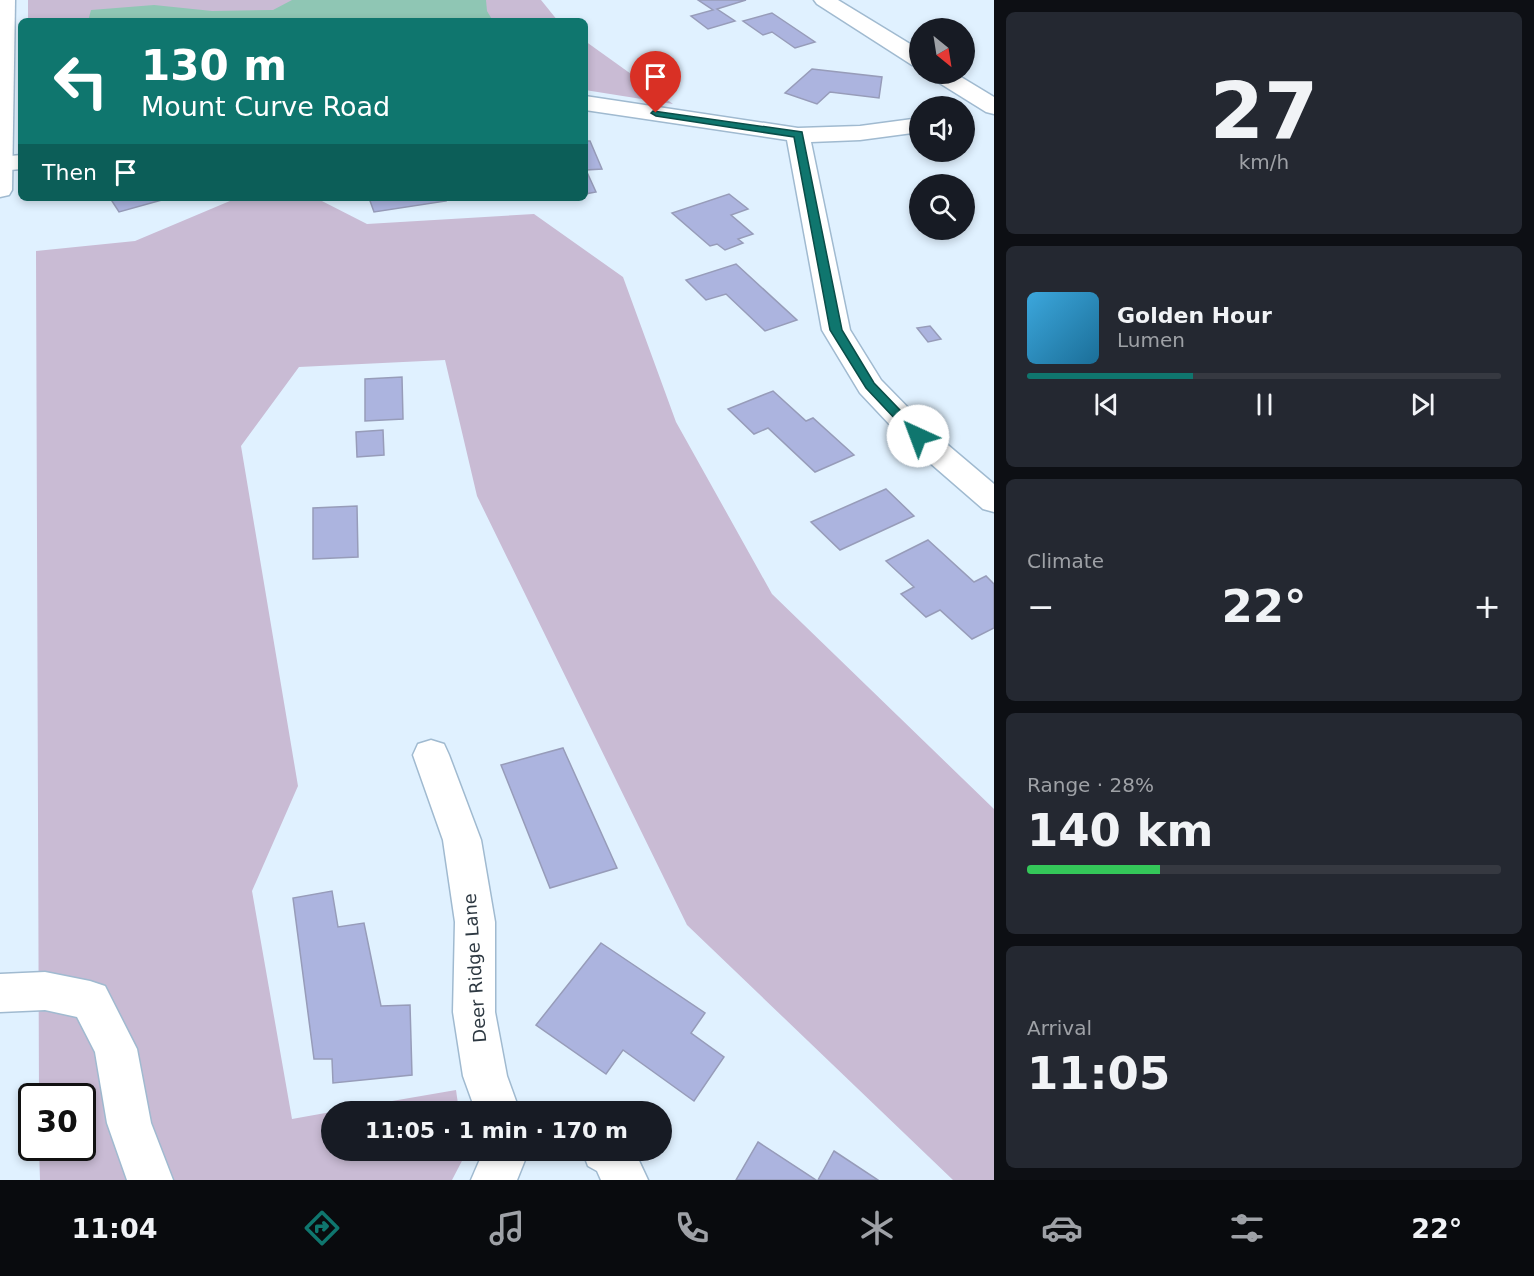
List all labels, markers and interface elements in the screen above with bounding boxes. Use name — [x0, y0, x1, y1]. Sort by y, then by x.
north arrow — [909, 18, 975, 84]
map controls — [909, 18, 975, 240]
text: 130 m — [141, 41, 287, 90]
icon: left — [42, 42, 120, 120]
pin — [630, 51, 681, 113]
icon: arrive — [639, 60, 672, 93]
text: 27 — [1210, 66, 1318, 156]
text: Mount Curve Road — [141, 91, 390, 122]
button: sound — [909, 96, 975, 162]
text: km/h — [1239, 150, 1289, 174]
icon: arrive — [109, 156, 142, 189]
text: Then — [42, 160, 97, 185]
button: search — [909, 174, 975, 240]
text: Golden Hour — [1117, 303, 1272, 328]
text: Lumen — [1117, 328, 1185, 352]
icon: previous — [1090, 388, 1123, 421]
icon: pause — [1248, 388, 1281, 421]
icon: next — [1406, 388, 1439, 421]
position arrow — [886, 404, 950, 468]
text: Climate — [1027, 549, 1104, 573]
text: 22° — [1221, 580, 1307, 633]
text: − — [1027, 587, 1055, 626]
text: + — [1473, 587, 1501, 626]
text: Range · 28% — [1027, 773, 1154, 797]
text: 140 km — [1027, 804, 1213, 857]
street label: Deer Ridge Lane — [459, 893, 490, 1043]
text: Arrival — [1027, 1016, 1092, 1040]
text: 11:05 — [1027, 1047, 1170, 1100]
speed limit sign: 30 — [18, 1083, 96, 1161]
text: 11:05 · 1 min · 170 m — [365, 1118, 628, 1143]
icon: directions — [301, 1207, 343, 1249]
icon: music — [486, 1207, 528, 1249]
icon: phone — [671, 1207, 713, 1249]
icon: climate — [856, 1207, 898, 1249]
icon: car — [1041, 1207, 1083, 1249]
icon: filters — [1226, 1207, 1268, 1249]
text: 11:04 — [72, 1213, 158, 1244]
text: 22° — [1411, 1213, 1462, 1244]

